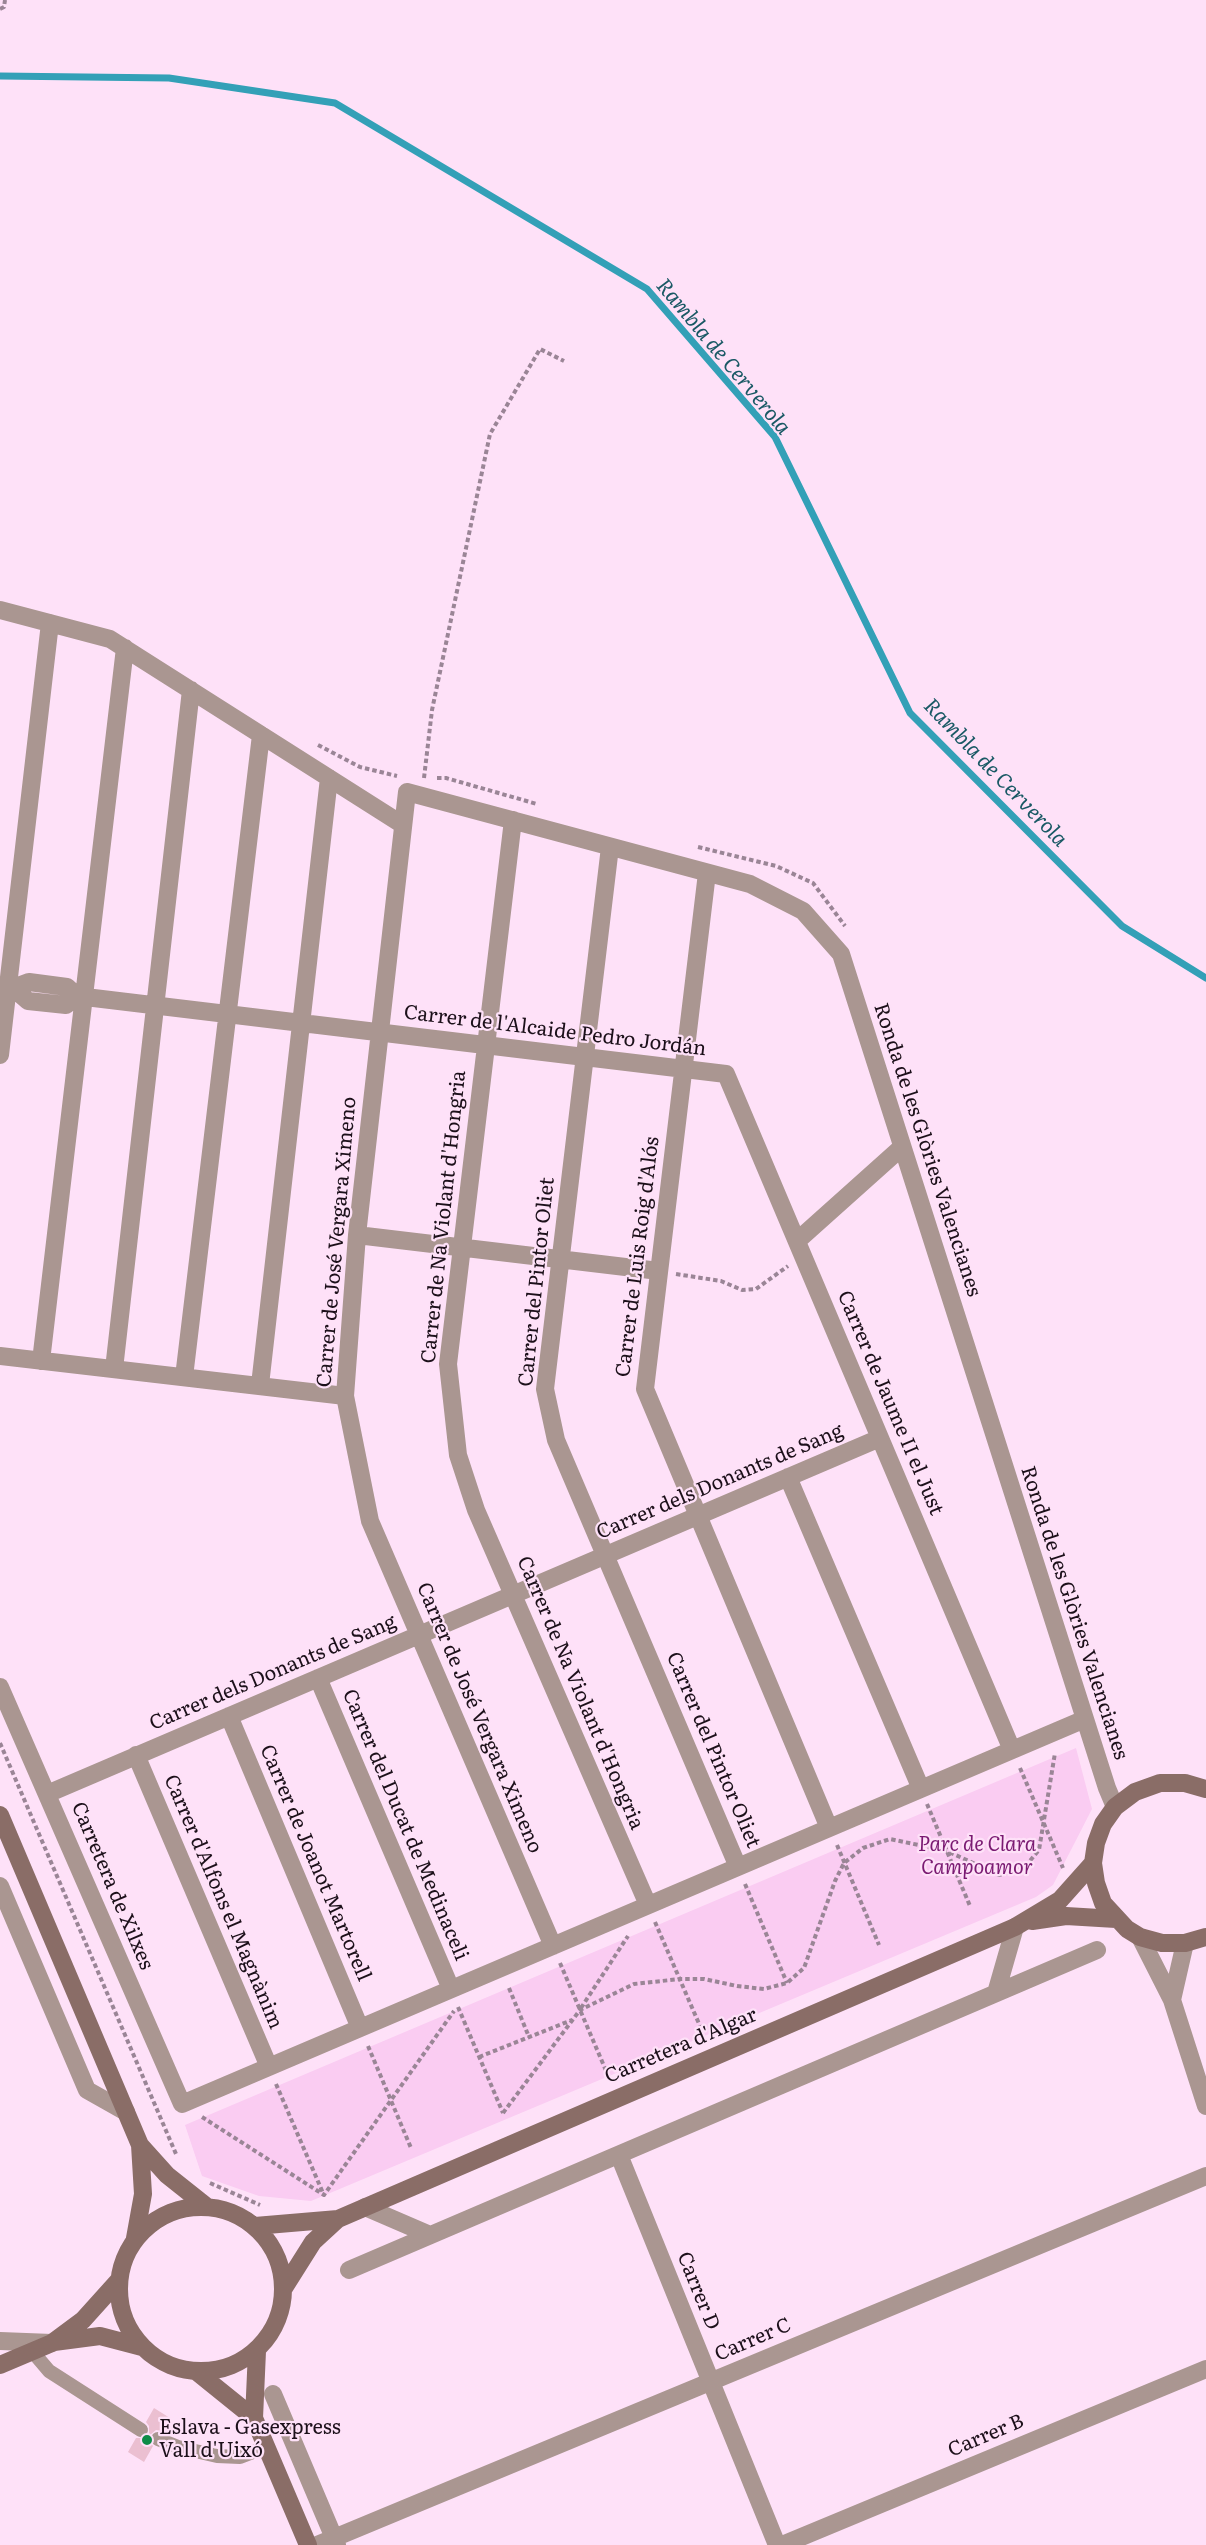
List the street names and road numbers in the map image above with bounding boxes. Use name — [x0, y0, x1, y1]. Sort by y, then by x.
street label: Ronda de les Glòries Valencianes — [868, 1000, 986, 1300]
street label: Carrer de l'Alcaide Pedro Jordán — [402, 1001, 708, 1061]
street label: Carrer de Na Violant d'Hongria — [417, 1069, 471, 1365]
street label: Carrer de José Vergara Ximeno — [312, 1096, 362, 1388]
street label: Carrer de Luis Roig d'Alós — [611, 1135, 665, 1379]
street label: Carrer del Pintor Oliet — [514, 1176, 560, 1388]
street label: Carrer de Jaume II el Just — [832, 1287, 948, 1519]
street label: Carrer dels Donants de Sang — [593, 1419, 847, 1545]
street label: Ronda de les Glòries Valencianes — [1015, 1463, 1133, 1763]
street label: Carrer de Na Violant d'Hongria — [511, 1553, 649, 1833]
street label: Carrer de José Vergara Ximeno — [411, 1579, 547, 1857]
street label: Carrer dels Donants de Sang — [146, 1610, 400, 1736]
street label: Carrer del Pintor Oliet — [661, 1648, 765, 1852]
street label: Carrer del Ducat de Medinaceli — [337, 1686, 473, 1964]
street label: Carrer de Joanot Martorell — [254, 1741, 376, 1985]
street label: Carrer d'Alfons el Magnànim — [158, 1771, 288, 2033]
street label: Carretera de Xilxes — [66, 1799, 158, 1973]
street label: Carretera d'Algar — [601, 2003, 761, 2089]
street label: Carrer D — [672, 2248, 724, 2334]
street label: Carrer C — [711, 2313, 795, 2367]
street label: Carrer B — [945, 2409, 1027, 2463]

